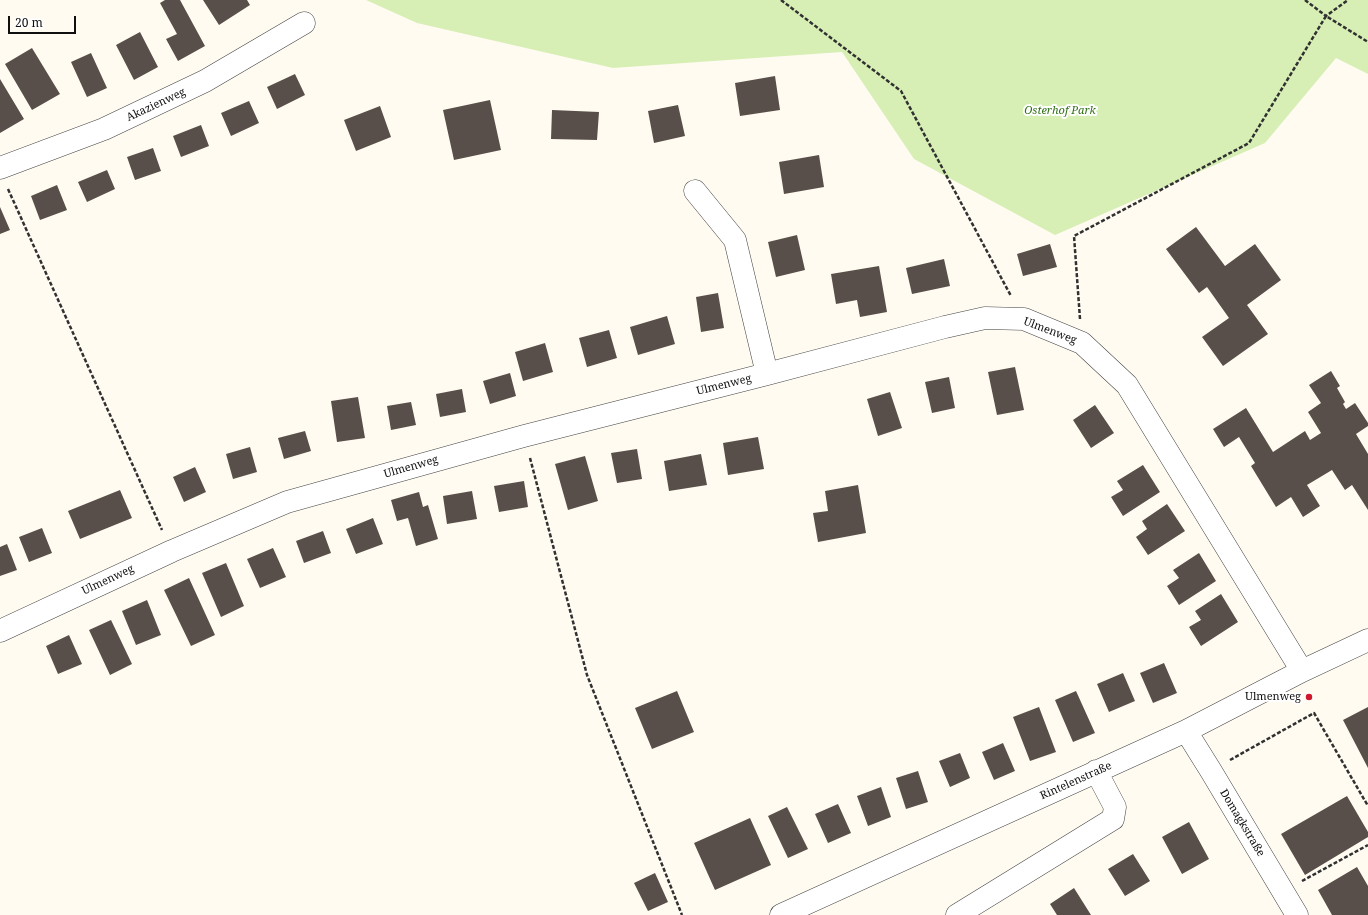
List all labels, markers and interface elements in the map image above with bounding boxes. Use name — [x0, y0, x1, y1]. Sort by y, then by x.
scale bar — [10, 8, 78, 34]
text: 20 m — [15, 14, 43, 31]
street label: Akazienweg — [124, 86, 188, 124]
park label: Osterhof Park — [1024, 104, 1096, 118]
street label: Ulmenweg — [1022, 315, 1078, 347]
street label: Ulmenweg — [695, 372, 753, 398]
street label: Ulmenweg — [382, 453, 440, 481]
street label: Ulmenweg — [80, 562, 136, 598]
place label: Ulmenweg — [1245, 690, 1301, 704]
marker: Ulmenweg — [1304, 692, 1314, 702]
street label: Rintelenstraße — [1038, 759, 1114, 803]
street label: Domagkstraße — [1217, 787, 1267, 859]

